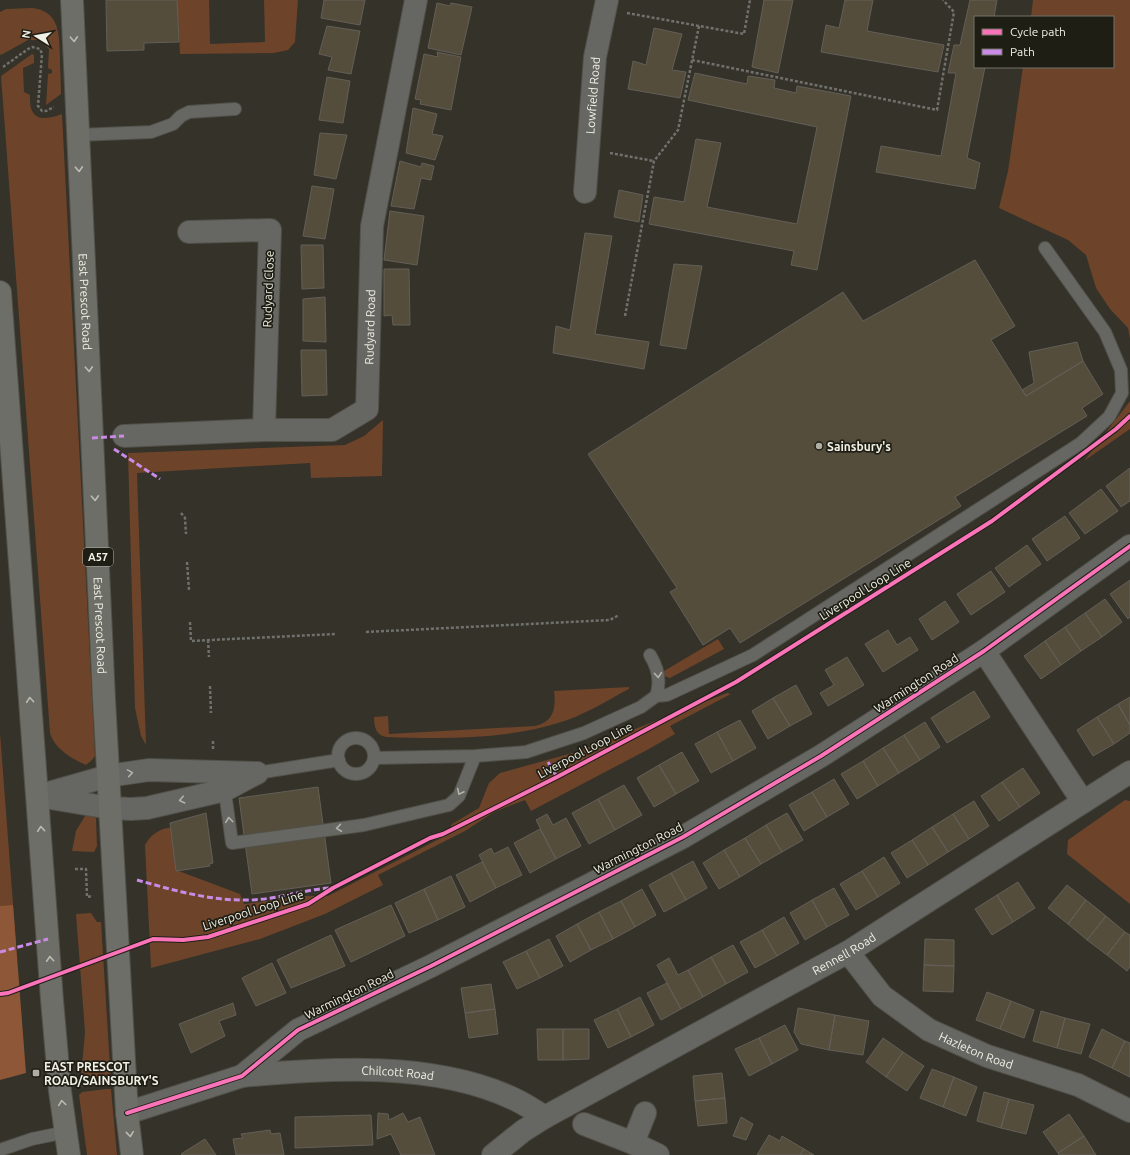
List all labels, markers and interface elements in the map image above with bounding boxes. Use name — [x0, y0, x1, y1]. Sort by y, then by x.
north arrow — [16, 16, 56, 56]
legend — [974, 16, 1114, 68]
text: Cycle path — [1010, 25, 1066, 38]
text: N — [20, 29, 33, 39]
one-way arrow — [69, 36, 78, 42]
text: Path — [1010, 45, 1035, 58]
street label: Lowfield Road — [583, 56, 601, 134]
one-way arrow — [75, 166, 84, 172]
street label: Rudyard Close — [260, 250, 276, 328]
street label: East Prescot Road — [77, 253, 95, 350]
street label: Rudyard Road — [362, 289, 377, 365]
one-way arrow — [84, 366, 93, 372]
place label: Sainsbury's — [827, 440, 891, 453]
marker: Sainsbury's — [814, 441, 824, 451]
one-way arrow — [91, 495, 99, 501]
road number: A57 — [83, 548, 113, 566]
street label: Liverpool Loop Line — [817, 556, 913, 622]
street label: East Prescot Road — [92, 577, 109, 674]
street label: Warmington Road — [872, 651, 960, 715]
one-way arrow — [653, 672, 662, 678]
one-way arrow — [26, 697, 35, 703]
street label: Liverpool Loop Line — [535, 720, 635, 780]
one-way arrow — [127, 769, 133, 778]
one-way arrow — [457, 788, 464, 795]
one-way arrow — [179, 795, 186, 804]
one-way arrow — [225, 817, 234, 823]
street label: Warmington Road — [592, 820, 684, 876]
one-way arrow — [336, 823, 342, 832]
one-way arrow — [36, 826, 45, 832]
street label: Liverpool Loop Line — [201, 888, 305, 932]
street label: Rennell Road — [810, 930, 878, 977]
one-way arrow — [45, 956, 54, 962]
street label: Warmington Road — [302, 967, 396, 1021]
street label: Hazleton Road — [937, 1029, 1015, 1070]
place label: EAST PRESCOT ROAD/SAINSBURY'S — [44, 1060, 159, 1087]
street label: Chilcott Road — [361, 1063, 435, 1082]
marker: EAST PRESCOT ROAD/SAINSBURY'S — [31, 1068, 41, 1078]
one-way arrow — [58, 1099, 67, 1106]
one-way arrow — [125, 1131, 134, 1137]

